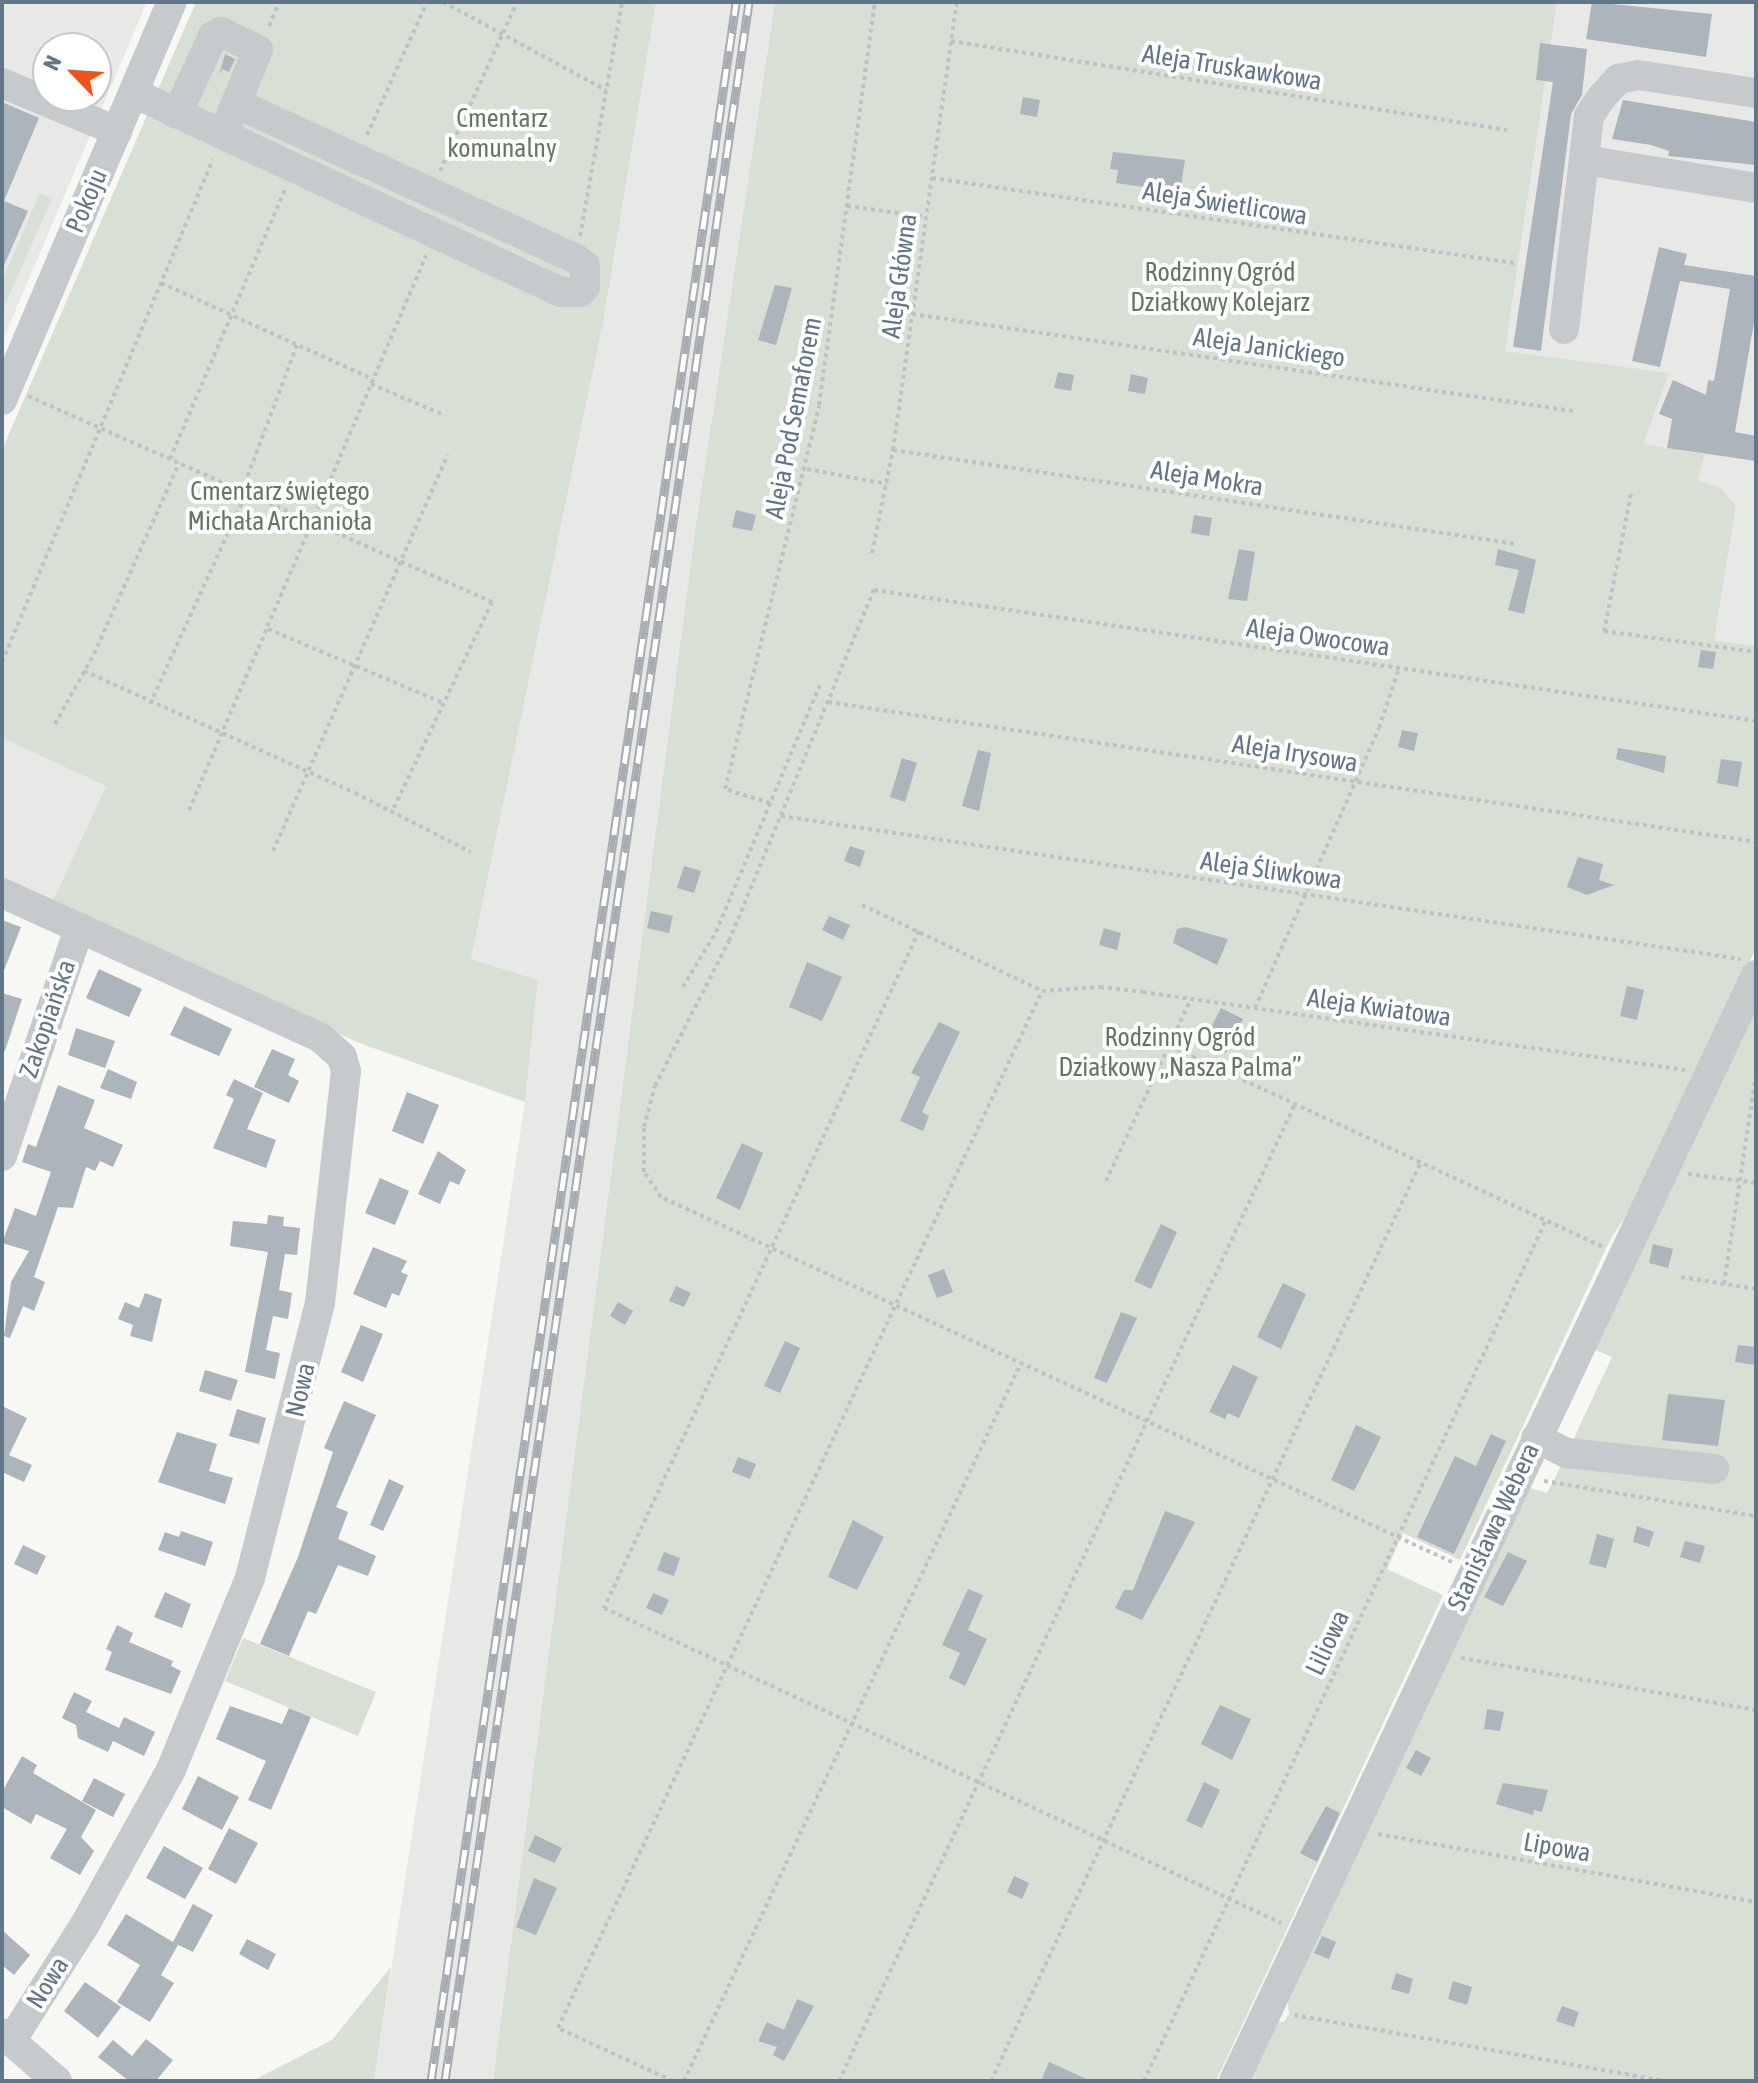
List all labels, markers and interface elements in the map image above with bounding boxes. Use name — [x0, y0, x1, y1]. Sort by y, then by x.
north arrow — [32, 32, 112, 112]
street label: Aleja Truskawkowa — [1140, 38, 1324, 98]
text: N — [38, 51, 67, 74]
park label: Cmentarz komunalny — [447, 103, 557, 164]
street label: Pokoju — [60, 164, 114, 238]
street label: Aleja Świetlicowa — [1141, 176, 1309, 232]
street label: Aleja Główna — [876, 212, 924, 340]
park label: Rodzinny Ogród Działkowy Kolejarz — [1130, 257, 1310, 318]
street label: Aleja Pod Semaforem — [759, 315, 829, 521]
street label: Aleja Janickiego — [1191, 322, 1347, 374]
street label: Aleja Mokra — [1149, 455, 1265, 503]
park label: Cmentarz świętego Michała Archanioła — [188, 476, 372, 538]
street label: Aleja Owocowa — [1244, 613, 1392, 663]
street label: Aleja Irysowa — [1230, 729, 1360, 779]
street label: Aleja Śliwkowa — [1198, 846, 1344, 896]
street label: Zakopiańska — [13, 956, 83, 1082]
street label: Aleja Kwiatowa — [1305, 982, 1453, 1034]
park label: Rodzinny Ogród Działkowy „Nasza Palma” — [1058, 1022, 1302, 1084]
street label: Nowa — [280, 1360, 322, 1420]
street label: Stanisława Webera — [1442, 1438, 1546, 1616]
street label: Liliowa — [1299, 1605, 1357, 1681]
street label: Lipowa — [1521, 1827, 1593, 1869]
street label: Nowa — [20, 1952, 76, 2014]

